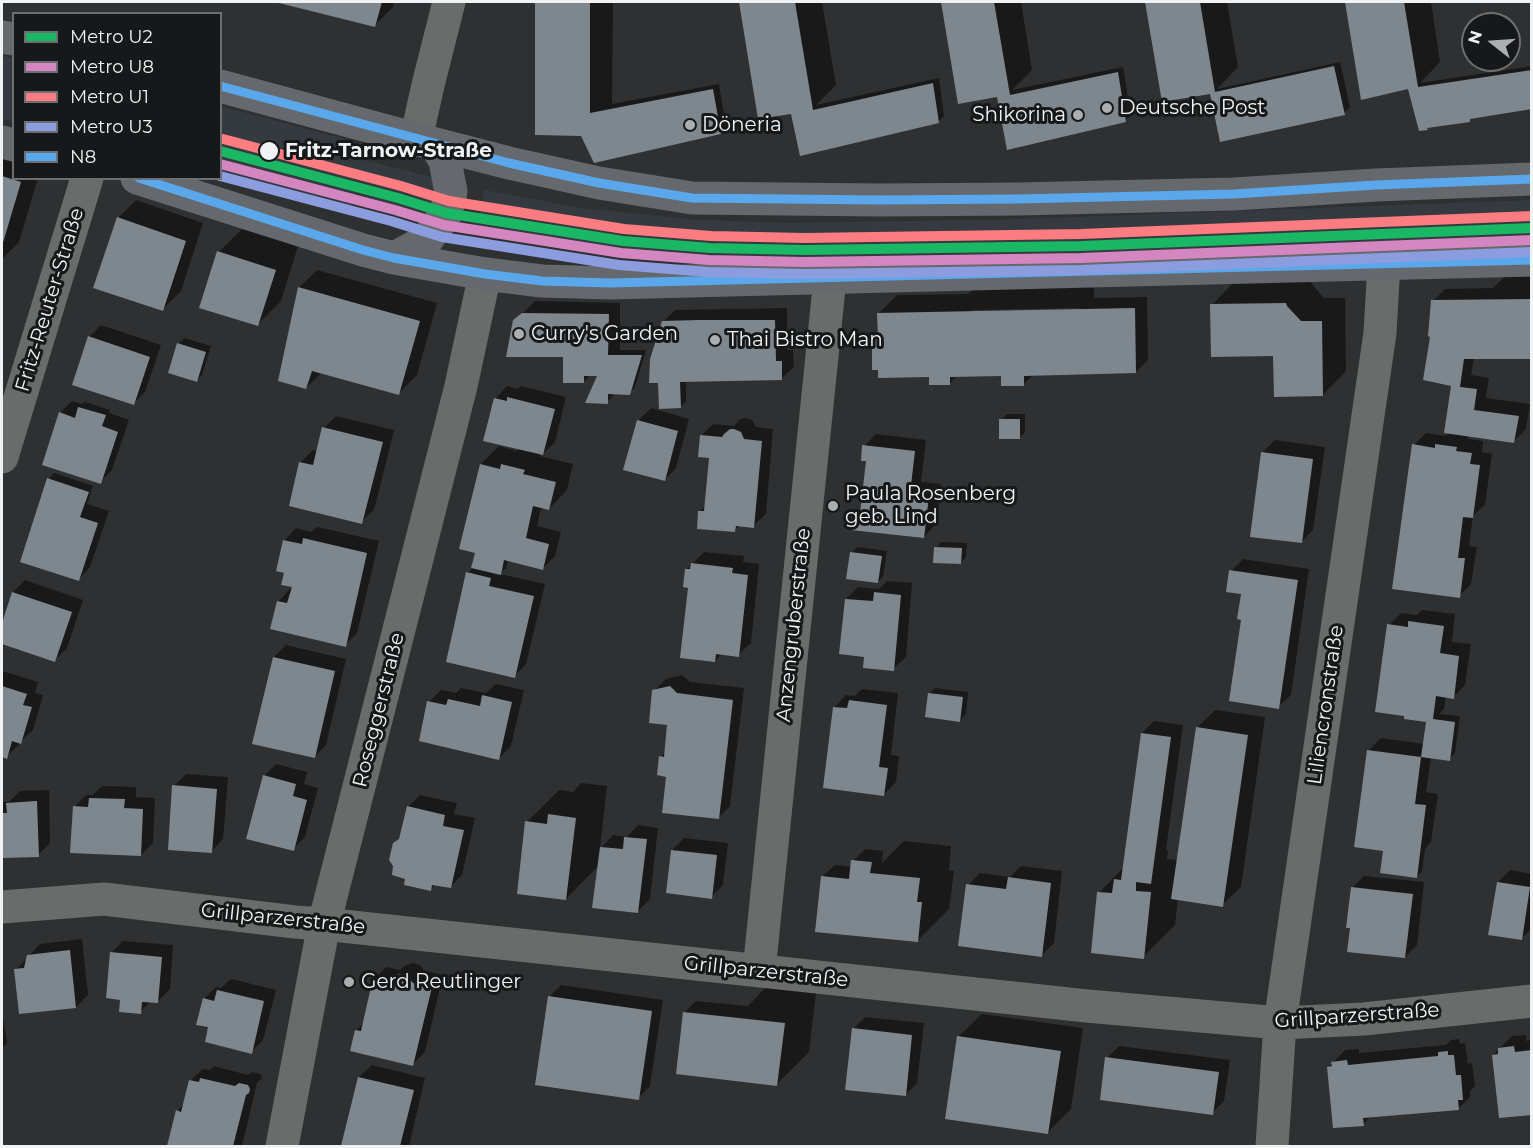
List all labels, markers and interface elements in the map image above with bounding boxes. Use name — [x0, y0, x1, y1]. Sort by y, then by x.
legend — [12, 12, 222, 180]
north arrow — [1461, 12, 1521, 72]
text: Metro U2 — [70, 26, 153, 48]
text: N — [1464, 28, 1486, 46]
text: Metro U8 — [70, 56, 154, 78]
text: Metro U1 — [70, 86, 149, 108]
place label: Deutsche Post — [1119, 96, 1265, 120]
marker: Deutsche Post — [1100, 101, 1114, 115]
place label: Shikorina — [972, 103, 1066, 127]
marker: Shikorina — [1071, 108, 1085, 122]
place label: Döneria — [702, 113, 782, 137]
text: Metro U3 — [70, 116, 153, 138]
marker: Döneria — [683, 118, 697, 132]
place label: Fritz-Tarnow-Straße — [285, 139, 492, 163]
marker: Fritz-Tarnow-Straße — [258, 140, 280, 162]
text: N8 — [70, 146, 96, 168]
street label: Fritz-Reuter-Straße — [11, 205, 89, 395]
place label: Curry's Garden — [531, 322, 678, 346]
marker: Curry's Garden — [512, 327, 526, 341]
place label: Thai Bistro Man — [727, 328, 883, 352]
marker: Thai Bistro Man — [708, 333, 722, 347]
place label: Paula Rosenberg geb. Lind — [845, 482, 1016, 529]
marker: Paula Rosenberg geb. Lind — [826, 499, 840, 513]
street label: Anzengruberstraße — [772, 527, 816, 723]
street label: Liliencronstraße — [1303, 624, 1349, 786]
street label: Roseggerstraße — [348, 630, 410, 790]
street label: Grillparzerstraße — [200, 898, 366, 940]
street label: Grillparzerstraße — [683, 951, 849, 993]
place label: Gerd Reutlinger — [361, 970, 521, 994]
marker: Gerd Reutlinger — [342, 975, 356, 989]
street label: Grillparzerstraße — [1274, 998, 1440, 1034]

